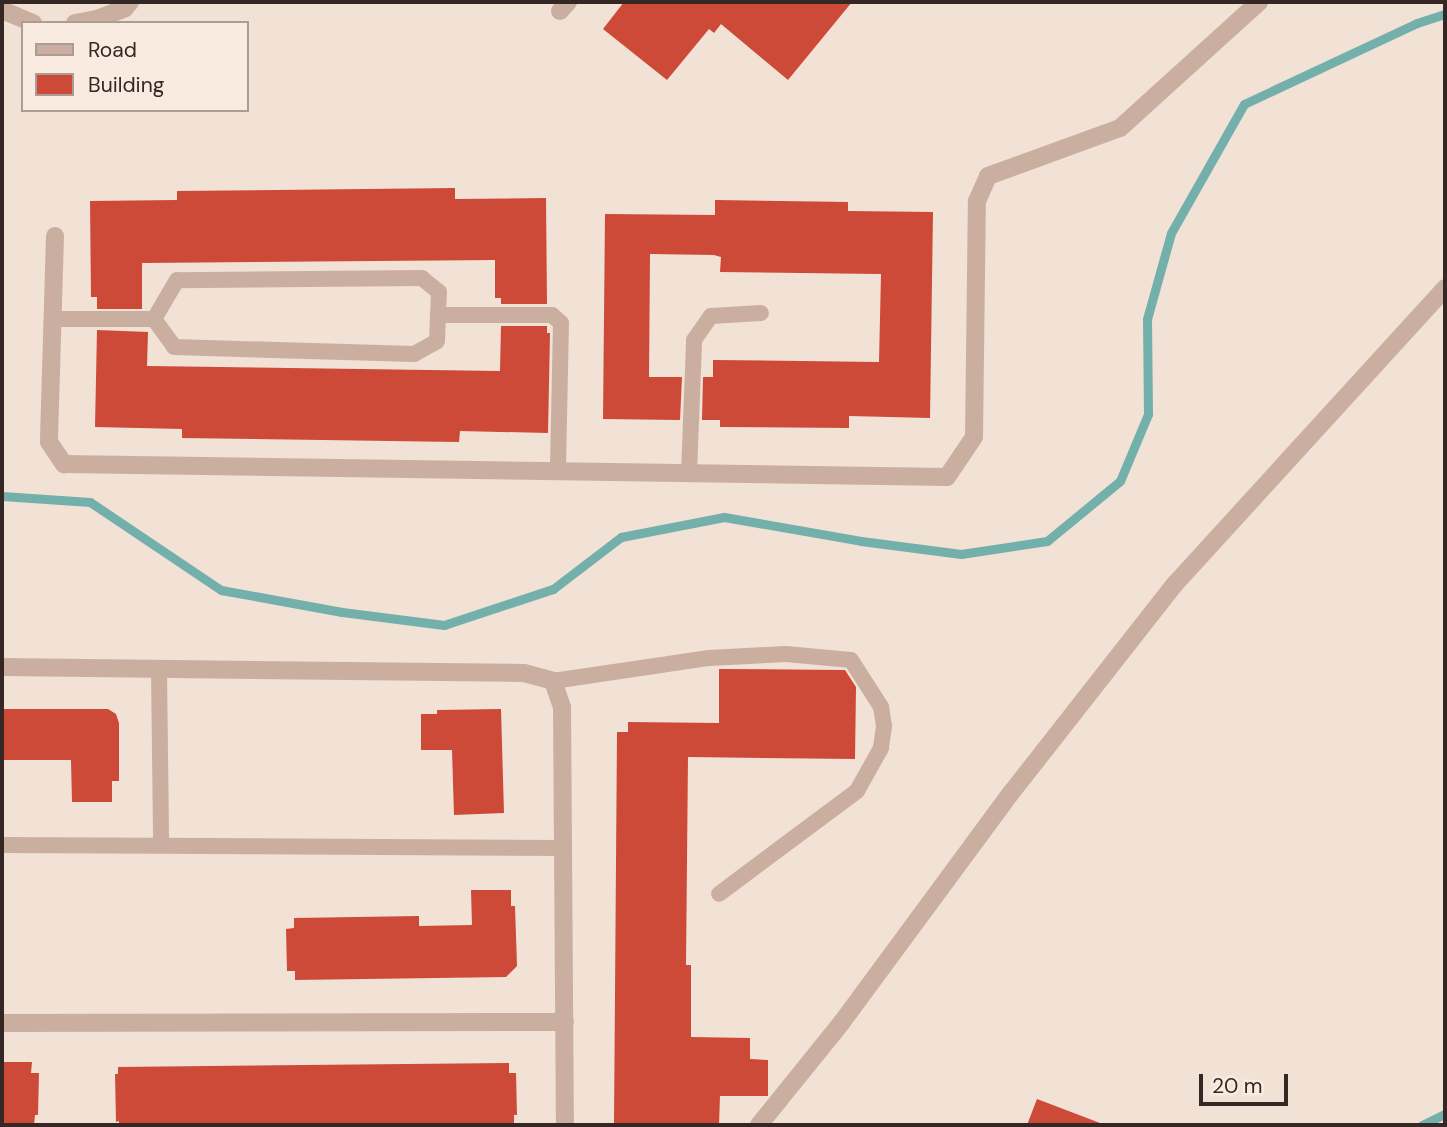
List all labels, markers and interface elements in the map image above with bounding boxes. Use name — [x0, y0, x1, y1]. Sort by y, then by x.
legend — [21, 21, 248, 112]
text: Road — [88, 36, 137, 64]
text: Building — [88, 71, 164, 99]
scale bar — [1202, 1060, 1291, 1104]
text: 20 m — [1212, 1072, 1263, 1100]

